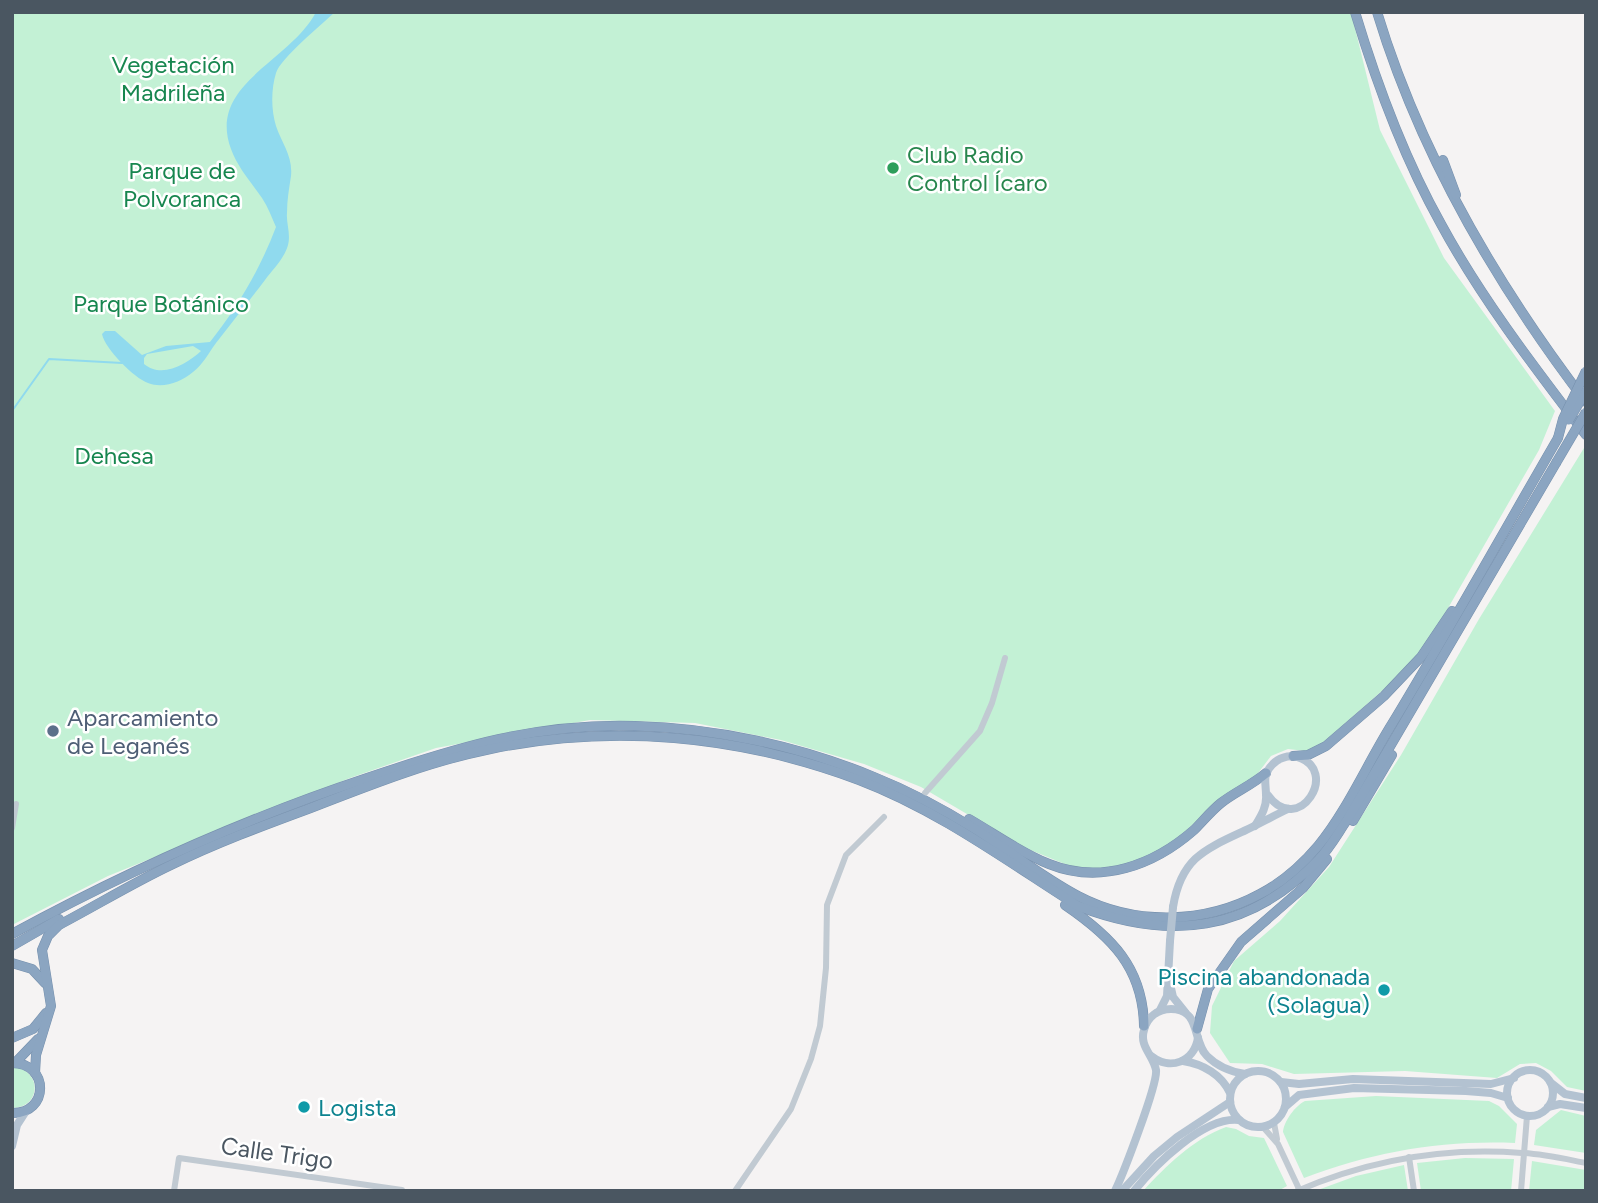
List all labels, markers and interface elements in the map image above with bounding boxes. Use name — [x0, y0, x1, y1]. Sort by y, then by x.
park label: Vegetación Madrileña — [111, 50, 235, 107]
place label: Club Radio Control Ícaro — [907, 140, 1048, 197]
park label: Parque de Polvoranca — [123, 156, 241, 213]
marker: Club Radio Control Ícaro — [885, 160, 901, 176]
park label: Parque Botánico — [73, 289, 249, 318]
park label: Dehesa — [74, 441, 154, 470]
place label: Aparcamiento de Leganés — [67, 703, 218, 760]
marker: Aparcamiento de Leganés — [45, 723, 61, 739]
place label: Piscina abandonada (Solagua) — [1157, 962, 1370, 1019]
marker: Piscina abandonada (Solagua) — [1376, 982, 1392, 998]
place label: Logista — [318, 1093, 397, 1122]
marker: Logista — [296, 1099, 312, 1115]
street label: Calle Trigo — [219, 1131, 335, 1175]

